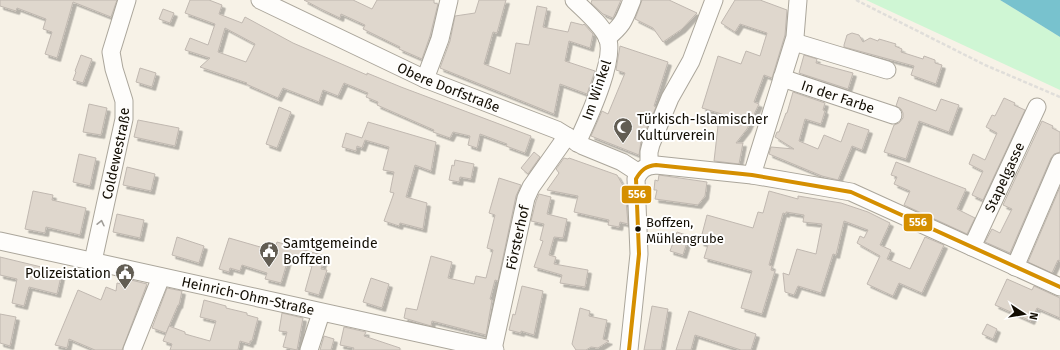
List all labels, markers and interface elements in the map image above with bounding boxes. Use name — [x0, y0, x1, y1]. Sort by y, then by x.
street label: Im Winkel — [579, 58, 615, 122]
street label: Obere Dorfstraße — [395, 59, 502, 116]
street label: In der Farbe — [799, 77, 877, 117]
street label: Coldewestraße — [98, 108, 133, 201]
place label: Türkisch-Islamischer Kulturverein — [637, 111, 769, 144]
mosque icon: Türkisch-Islamischer Kulturverein — [612, 116, 634, 144]
street label: Stapelgasse — [981, 139, 1028, 215]
line badge: 556 — [621, 185, 652, 204]
text: 556 — [628, 188, 646, 201]
street label: Försterhof — [502, 203, 533, 271]
line badge: 556 — [903, 213, 933, 232]
place label: Boffzen, Mühlengrube — [646, 215, 724, 246]
text: 556 — [909, 216, 927, 229]
one-way arrow — [97, 220, 105, 226]
marker: Boffzen, Mühlengrube — [633, 224, 643, 234]
place label: Samtgemeinde Boffzen — [283, 235, 378, 268]
public building icon: Samtgemeinde Boffzen — [258, 240, 280, 268]
public building icon: Polizeistation — [114, 262, 136, 290]
place label: Polizeistation — [25, 265, 111, 282]
street label: Heinrich-Ohm-Straße — [180, 273, 316, 318]
north arrow — [1004, 294, 1044, 334]
text: N — [1026, 311, 1040, 321]

